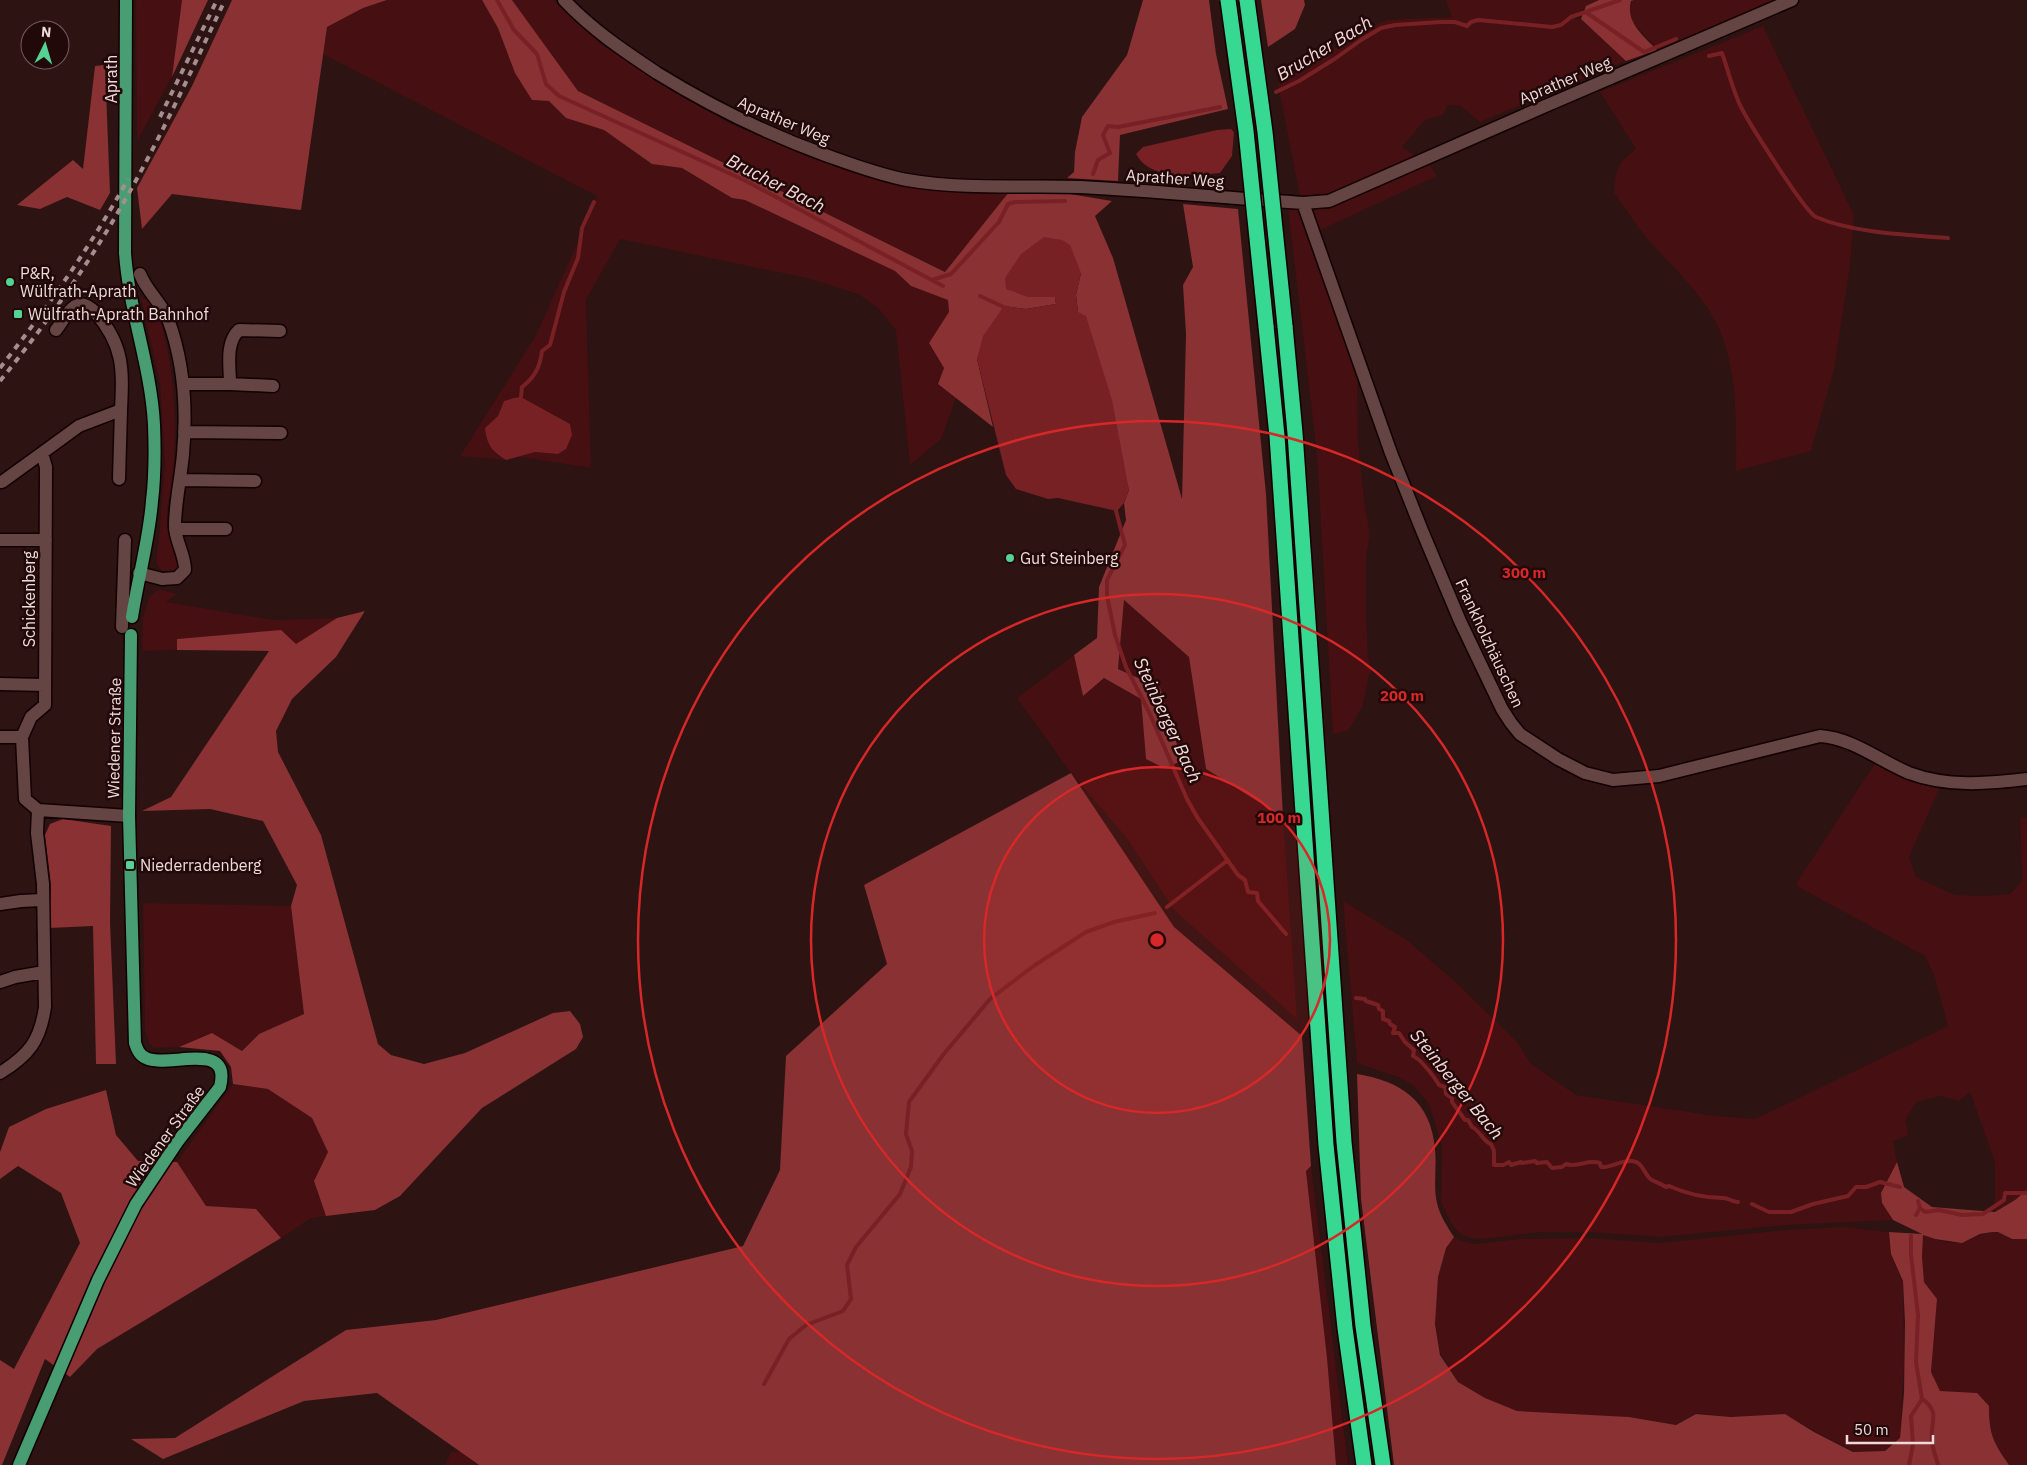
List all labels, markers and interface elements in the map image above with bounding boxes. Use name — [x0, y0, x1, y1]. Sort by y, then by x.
water label: Brucher Bach — [1272, 10, 1376, 86]
north arrow — [20, 20, 70, 70]
text: N — [40, 23, 52, 41]
street label: Aprather Weg — [1516, 51, 1615, 108]
street label: Aprath — [101, 55, 121, 103]
street label: Aprather Weg — [735, 92, 834, 149]
water label: Brucher Bach — [723, 148, 829, 218]
street label: Aprather Weg — [1125, 165, 1225, 191]
place label: P&R, Wülfrath-Aprath — [20, 263, 137, 301]
marker: P&R, Wülfrath-Aprath — [4, 276, 16, 288]
place label: Wülfrath-Aprath Bahnhof — [28, 304, 209, 324]
marker: Wülfrath-Aprath Bahnhof — [12, 308, 24, 320]
place label: Gut Steinberg — [1020, 548, 1119, 568]
street label: Schickenberg — [19, 550, 39, 647]
marker: Gut Steinberg — [1004, 552, 1016, 564]
text: 300 m — [1502, 563, 1546, 582]
street label: Frankholzhäuschen — [1451, 575, 1529, 711]
water label: Steinberger Bach — [1129, 654, 1207, 786]
street label: Wiedener Straße — [103, 677, 125, 799]
text: 200 m — [1380, 686, 1424, 705]
text: 100 m — [1257, 808, 1301, 827]
place label: Niederradenberg — [140, 855, 262, 875]
marker: Niederradenberg — [124, 859, 136, 871]
centre of rings — [1148, 931, 1166, 949]
water label: Steinberger Bach — [1405, 1024, 1509, 1144]
street label: Wiedener Straße — [121, 1081, 209, 1191]
scale bar — [1847, 1412, 1933, 1444]
text: 50 m — [1854, 1420, 1889, 1439]

